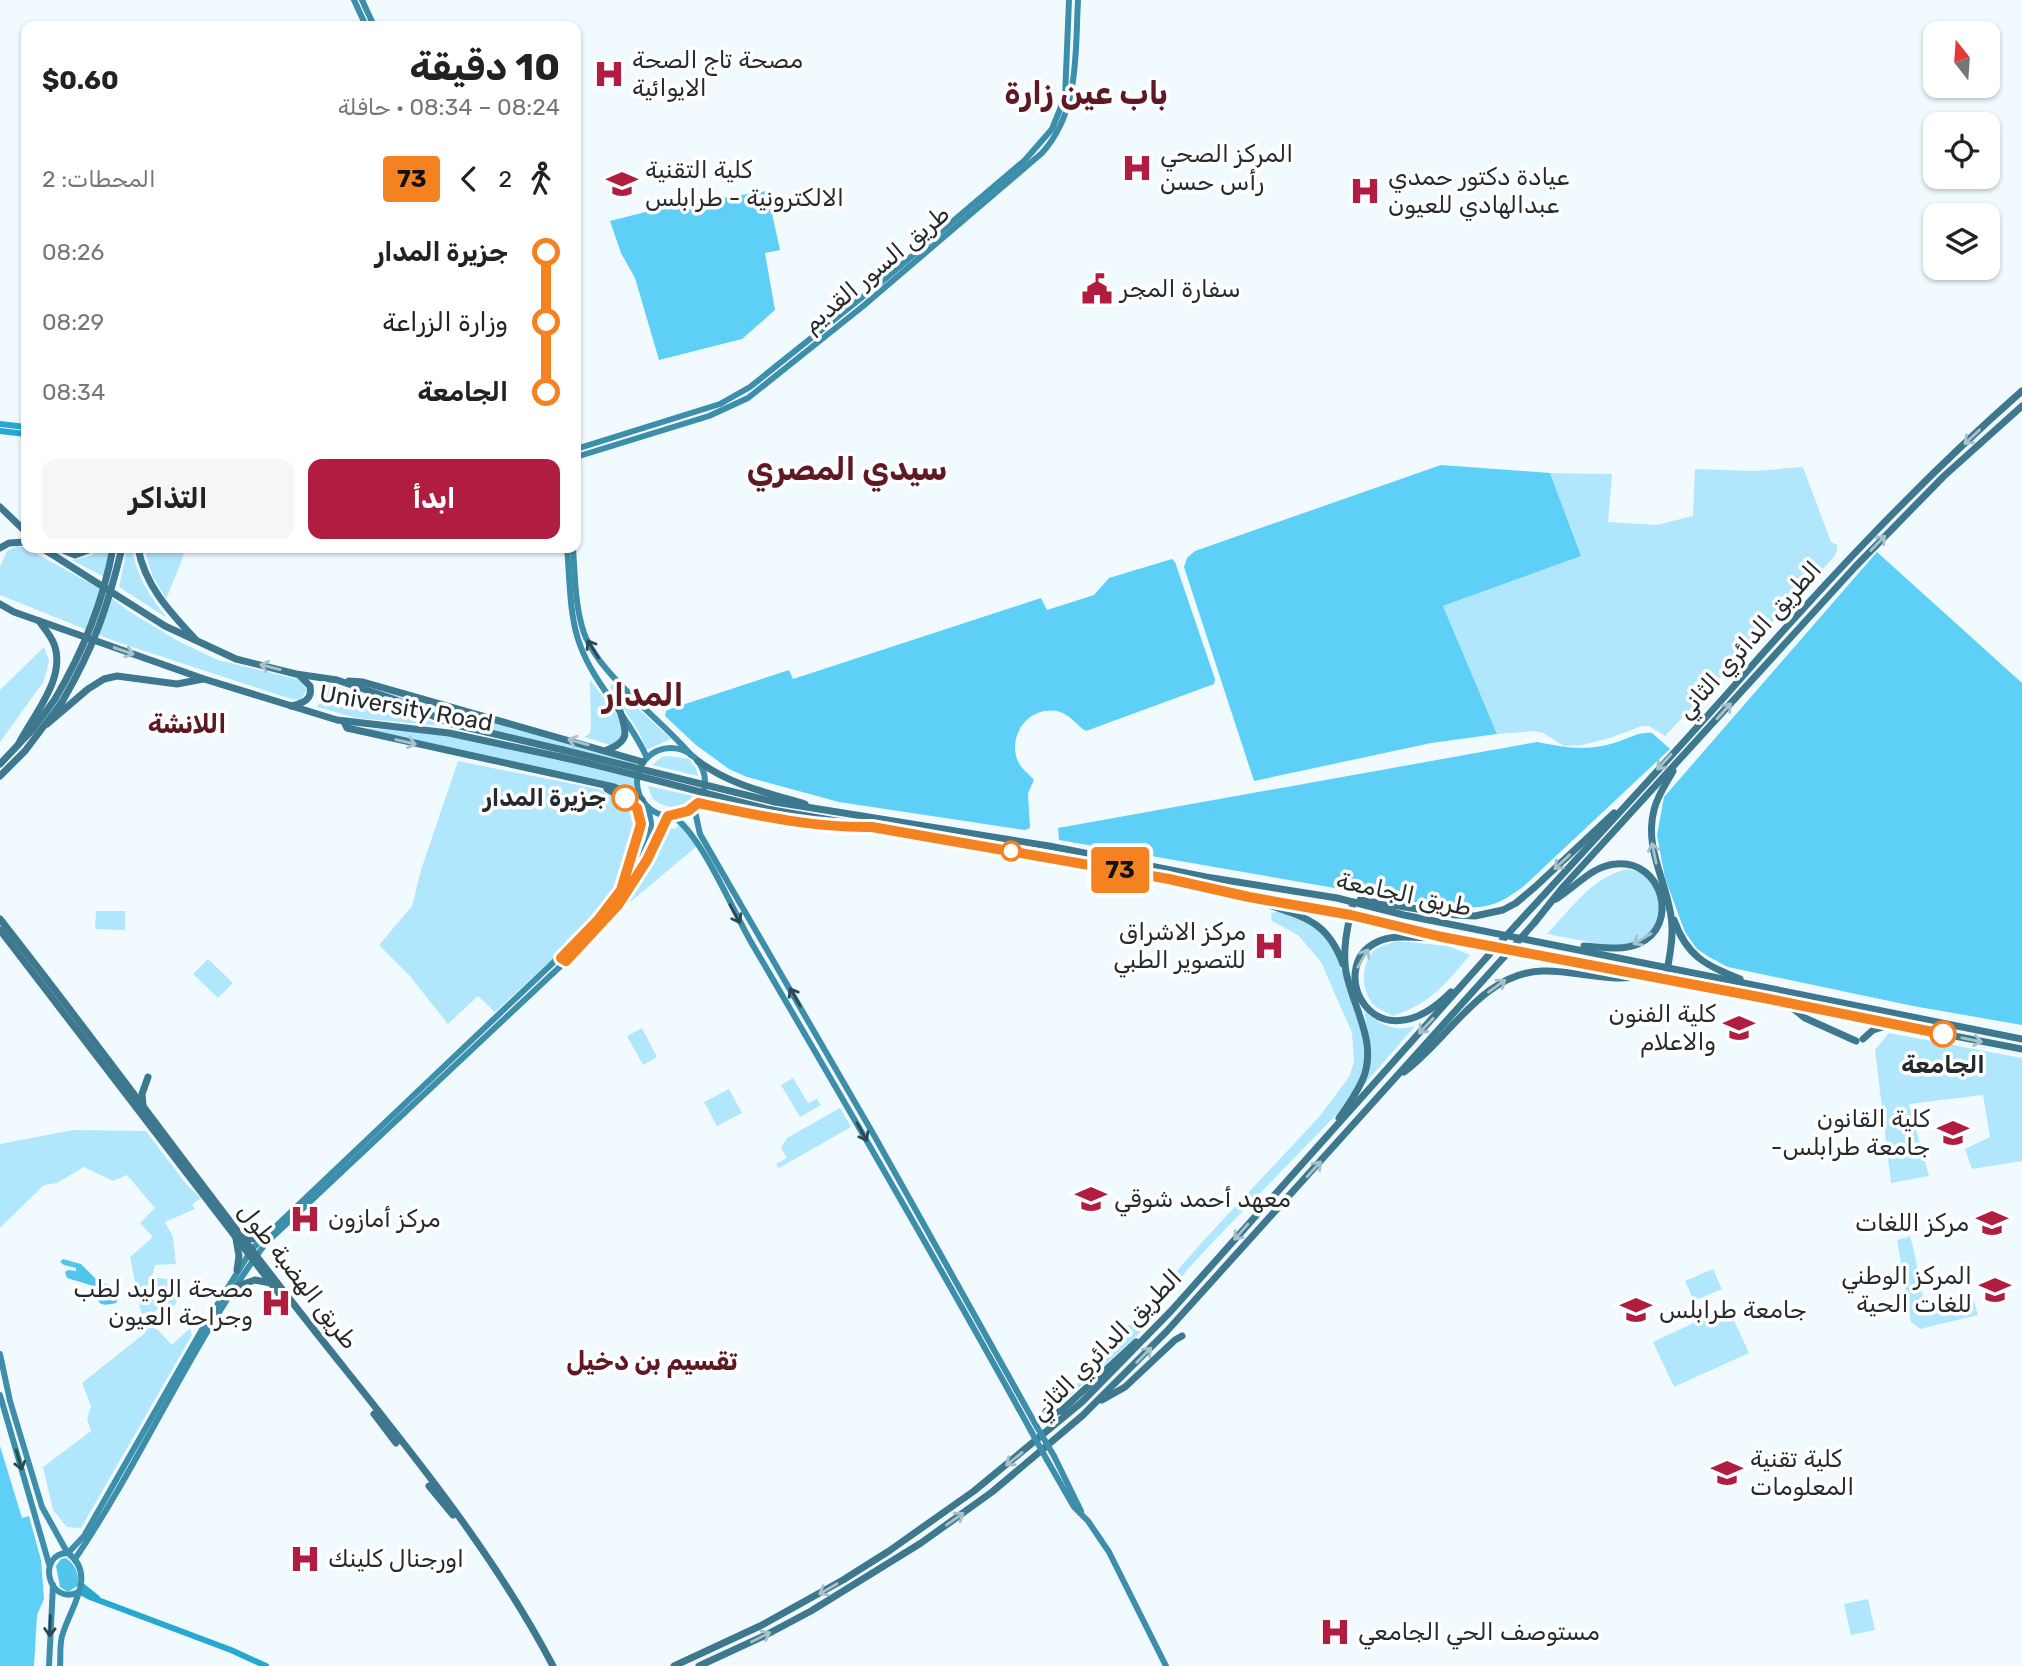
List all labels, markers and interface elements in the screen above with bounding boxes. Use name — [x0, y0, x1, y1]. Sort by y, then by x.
north arrow — [1923, 21, 2000, 98]
map controls — [1923, 21, 2000, 280]
text: 10 دقيقة — [410, 44, 560, 90]
place label: مصحة تاج الصحة الايوائية — [632, 46, 803, 102]
hospital icon: مصحة تاج الصحة الايوائية — [592, 57, 626, 91]
text: $0.60 — [42, 65, 119, 96]
district label: باب عين زارة — [1004, 74, 1168, 112]
text: 08:24 – 08:34 · حافلة — [338, 93, 560, 121]
button: locate — [1923, 112, 2000, 189]
place label: المركز الصحي رأس حسن — [1160, 140, 1293, 196]
hospital icon: المركز الصحي رأس حسن — [1120, 151, 1154, 185]
place label: كلية التقنية الالكترونية - طرابلس — [645, 156, 844, 212]
icon: back — [450, 160, 488, 198]
icon: walk — [522, 160, 560, 198]
place label: عيادة دكتور حمدي عبدالهادي للعيون — [1388, 163, 1569, 222]
text: المحطات: 2 — [42, 165, 156, 193]
text: 73 — [397, 165, 426, 193]
text: 2 — [498, 165, 512, 193]
school or university icon: كلية التقنية الالكترونية - طرابلس — [605, 167, 639, 201]
hospital icon: عيادة دكتور حمدي عبدالهادي للعيون — [1348, 174, 1382, 208]
street label: طريق السور القديم — [797, 200, 956, 339]
button: layers — [1923, 203, 2000, 280]
text: جزيرة المدار — [375, 237, 508, 268]
text: 08:26 — [42, 238, 105, 266]
public building icon: سفارة المجر — [1080, 272, 1114, 306]
place label: سفارة المجر — [1118, 275, 1241, 303]
text: وزارة الزراعة — [382, 307, 508, 338]
text: 08:29 — [42, 308, 104, 336]
text: الجامعة — [417, 377, 508, 408]
text: 08:34 — [42, 378, 105, 406]
one-way arrow — [1963, 429, 1981, 445]
district label: سيدي المصري — [747, 450, 947, 492]
button: التذاكر — [42, 459, 294, 539]
button: ابدأ — [308, 459, 560, 539]
one-way arrow — [1870, 535, 1887, 552]
street label: الطريق الدائري الثاني — [1671, 556, 1830, 727]
one-way arrow — [586, 640, 600, 660]
one-way arrow — [113, 646, 135, 658]
one-way arrow — [259, 660, 282, 674]
district label: المدار — [601, 676, 683, 714]
street label: University Road — [317, 679, 495, 737]
one-way arrow — [1716, 703, 1733, 720]
district label: اللانشة — [148, 709, 226, 740]
one-way arrow — [567, 735, 589, 748]
one-way arrow — [394, 736, 417, 749]
one-way arrow — [1656, 753, 1672, 771]
place label: جزيرة المدار — [481, 784, 606, 812]
marker: جزيرة المدار — [612, 785, 638, 811]
unlabelled marker — [1001, 841, 1021, 861]
one-way arrow — [1646, 843, 1659, 865]
line badge: 73 — [1088, 847, 1152, 893]
one-way arrow — [1554, 853, 1571, 870]
text: 73 — [1105, 856, 1135, 884]
street label: طريق الجامعة — [1334, 866, 1474, 922]
one-way arrow — [729, 903, 743, 924]
place label: مركز الاشراق للتصوير الطبي — [1113, 918, 1246, 978]
hospital icon: مركز الاشراق للتصوير الطبي — [1252, 929, 1286, 963]
one-way arrow — [1633, 933, 1653, 947]
one-way arrow — [1356, 948, 1370, 968]
one-way arrow — [1487, 979, 1506, 993]
one-way arrow — [787, 988, 801, 1008]
place label: كلية الفنون والاعلام — [1609, 1000, 1716, 1058]
school or university icon: كلية الفنون والاعلام — [1722, 1011, 1756, 1045]
one-way arrow — [1418, 1017, 1434, 1035]
marker: الجامعة — [1930, 1021, 1956, 1047]
one-way arrow — [1960, 1033, 1983, 1047]
place label: الجامعة — [1901, 1051, 1985, 1079]
place label: كلية القانون -جامعة طرابلس — [1771, 1105, 1930, 1161]
school or university icon: كلية القانون -جامعة طرابلس — [1936, 1116, 1970, 1150]
one-way arrow — [855, 1121, 869, 1141]
one-way arrow — [1305, 1161, 1322, 1178]
school or university icon: معهد أحمد شوقي — [1074, 1182, 1108, 1216]
place label: معهد أحمد شوقي — [1114, 1185, 1291, 1217]
street label: طريق الهضبة طول — [232, 1197, 364, 1355]
hospital icon: مركز أمازون — [288, 1202, 322, 1236]
place label: مركز أمازون — [328, 1205, 441, 1233]
school or university icon: مركز اللغات — [1975, 1206, 2009, 1240]
place label: مركز اللغات — [1855, 1209, 1969, 1237]
one-way arrow — [1233, 1223, 1249, 1241]
place label: المركز الوطني للغات الحية — [1841, 1262, 1972, 1318]
street label: الطريق الدائري الثاني — [1025, 1264, 1190, 1429]
school or university icon: المركز الوطني للغات الحية — [1978, 1273, 2012, 1307]
place label: مصحة الوليد لطب وجراحة العيون — [73, 1275, 253, 1331]
hospital icon: مصحة الوليد لطب وجراحة العيون — [259, 1286, 293, 1320]
school or university icon: جامعة طرابلس — [1619, 1293, 1653, 1327]
place label: جامعة طرابلس — [1659, 1296, 1807, 1324]
district label: تقسيم بن دخيل — [566, 1346, 738, 1378]
one-way arrow — [1135, 1347, 1152, 1364]
place label: كلية تقنية المعلومات — [1750, 1445, 1854, 1501]
one-way arrow — [13, 1449, 26, 1471]
one-way arrow — [1006, 1451, 1024, 1466]
school or university icon: كلية تقنية المعلومات — [1710, 1456, 1744, 1490]
one-way arrow — [945, 1512, 964, 1526]
hospital icon: اورجنال كلينك — [288, 1542, 322, 1576]
place label: اورجنال كلينك — [328, 1545, 464, 1573]
one-way arrow — [818, 1582, 838, 1596]
one-way arrow — [44, 1614, 57, 1637]
hospital icon: مستوصف الحي الجامعي — [1318, 1615, 1352, 1649]
place label: مستوصف الحي الجامعي — [1358, 1618, 1600, 1650]
one-way arrow — [750, 1630, 771, 1644]

